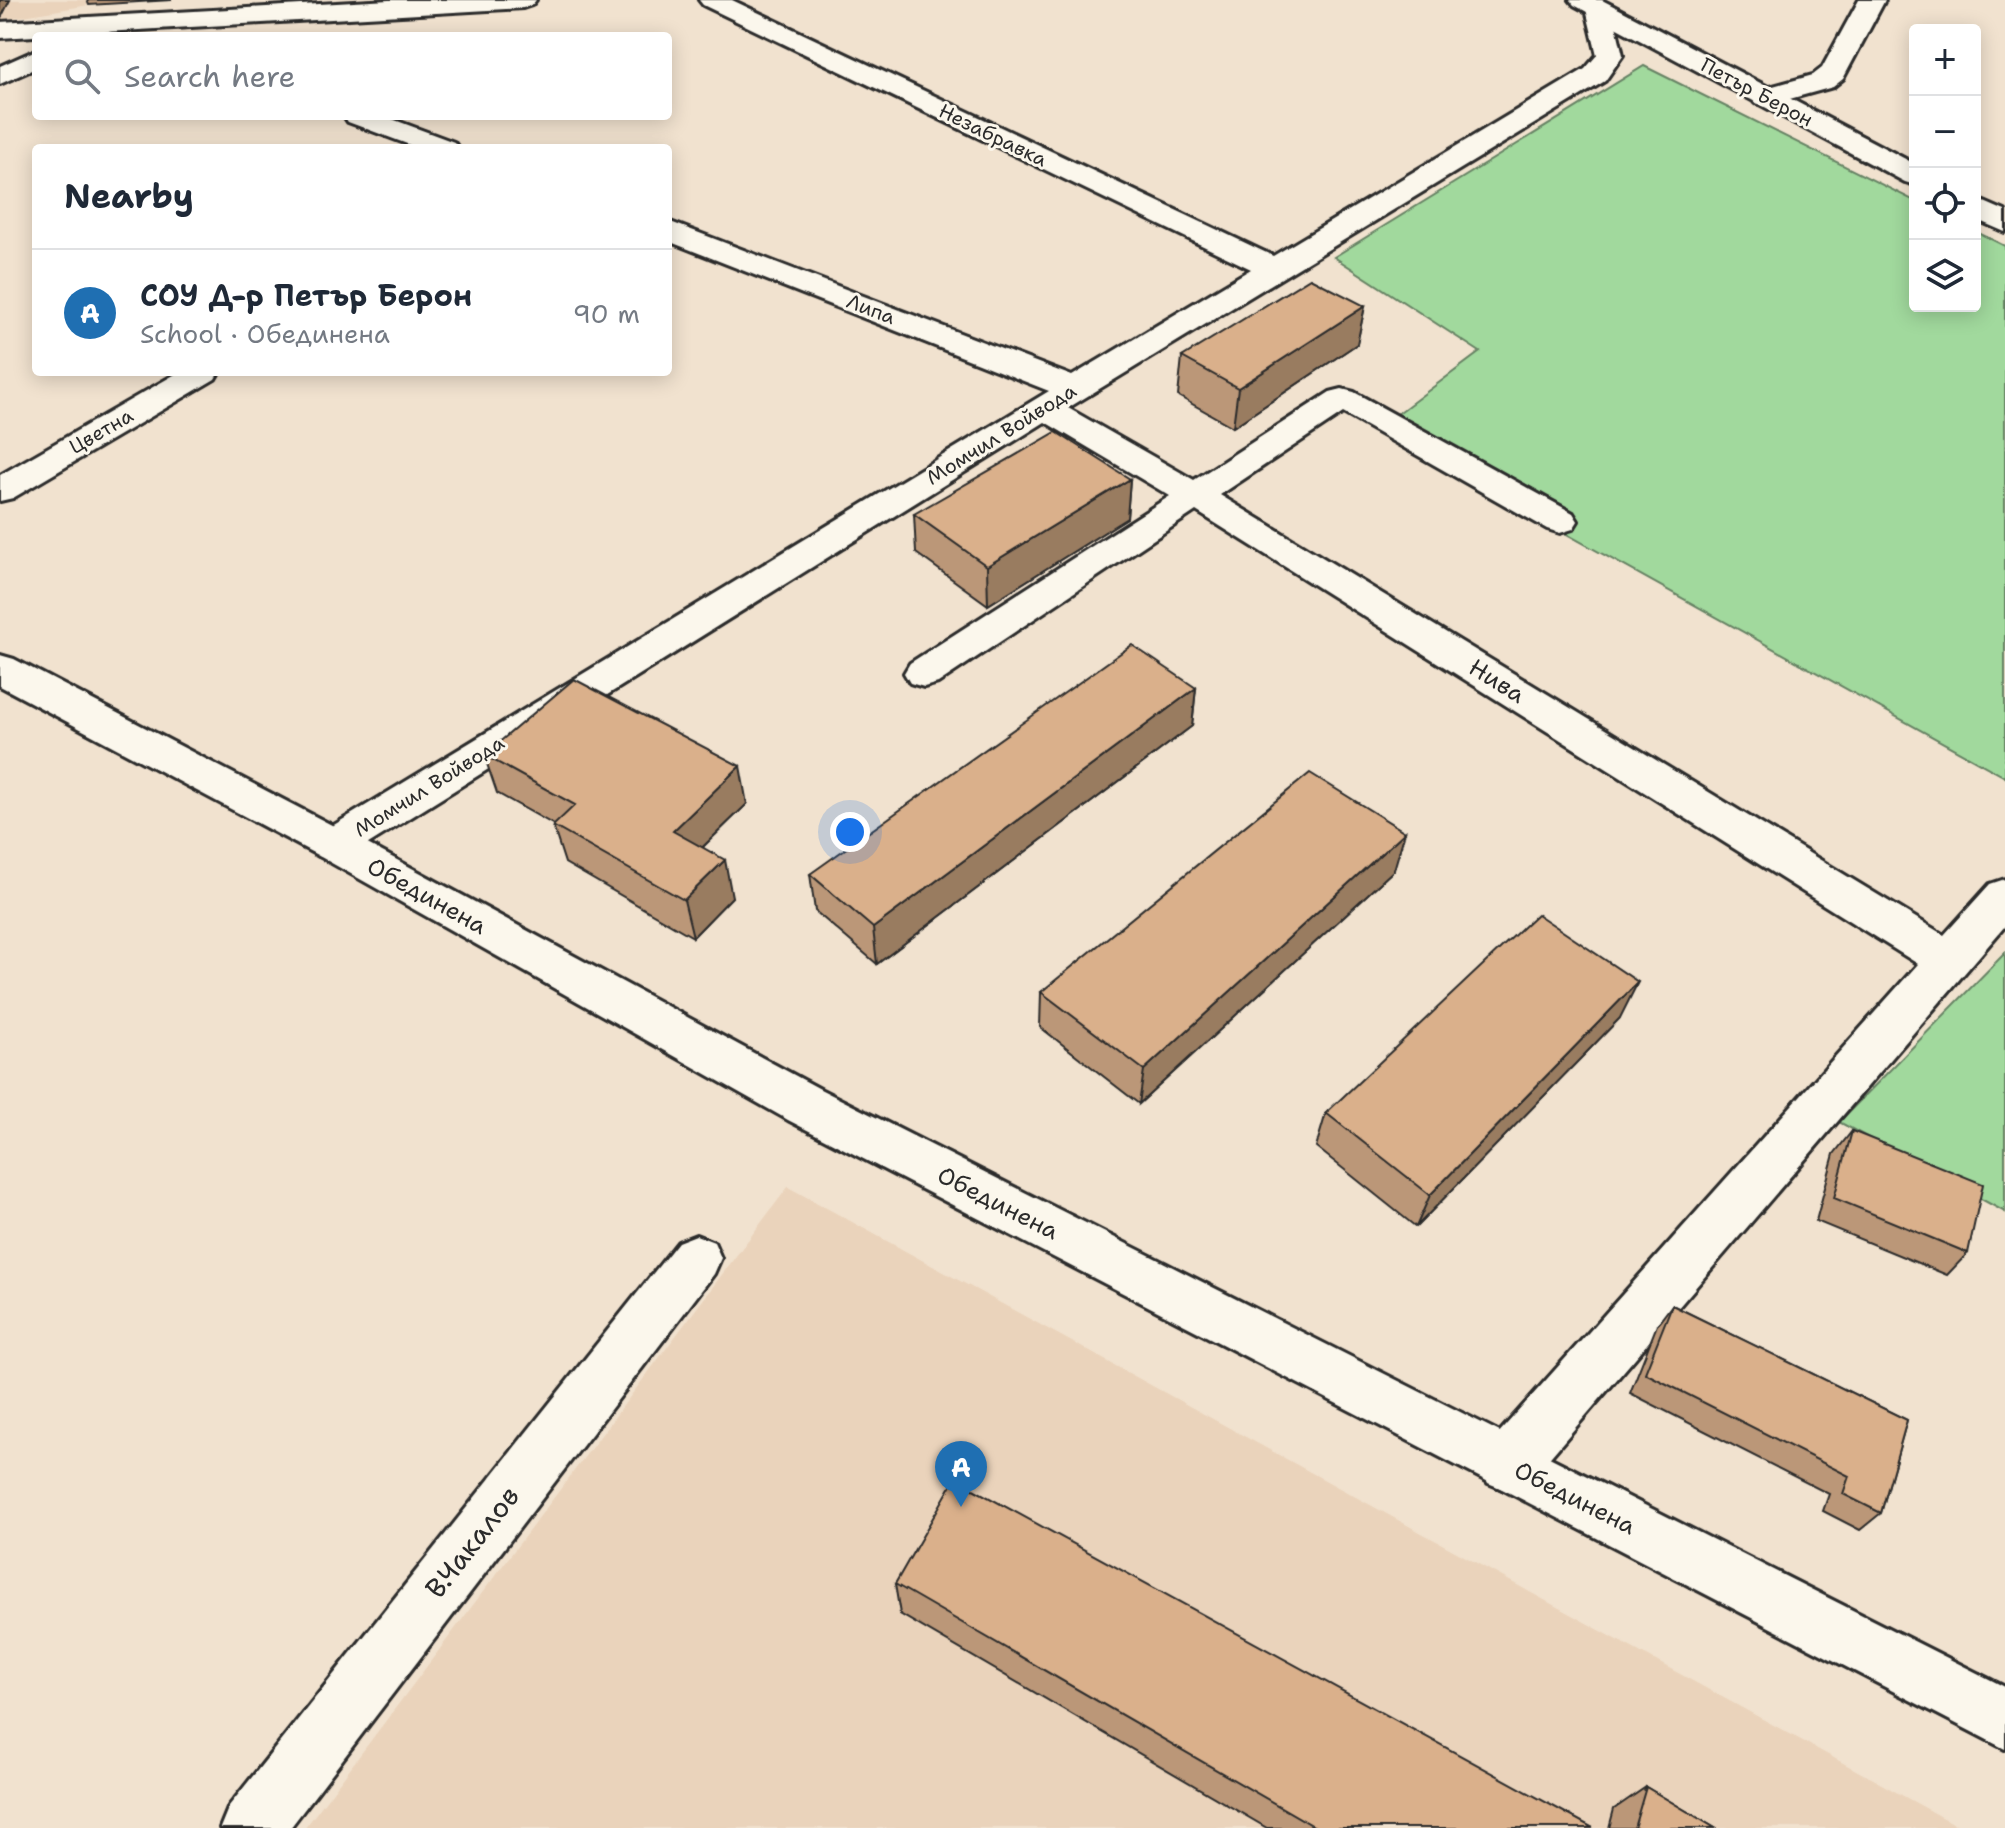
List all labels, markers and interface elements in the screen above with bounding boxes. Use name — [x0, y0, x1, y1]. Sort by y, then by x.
map controls — [1909, 24, 1981, 312]
button: + — [1909, 24, 1981, 96]
search box — [32, 32, 672, 120]
street label: Петър Берон — [1697, 52, 1817, 132]
icon: search — [60, 54, 104, 98]
text: Search here — [124, 56, 295, 97]
button: − — [1909, 96, 1981, 168]
street label: Незабравка — [934, 98, 1052, 173]
button: locate — [1909, 168, 1981, 240]
text: Nearby — [64, 173, 194, 219]
button: layers — [1909, 240, 1981, 312]
text: СОУ Д-р Петър Берон — [140, 275, 472, 316]
street label: Липа — [843, 288, 899, 330]
text: A — [80, 296, 100, 331]
text: 90 m — [573, 296, 640, 331]
text: School · Обединена — [140, 316, 390, 351]
street label: Момчил Войвода — [921, 377, 1081, 491]
street label: Цветна — [64, 402, 138, 460]
street label: Нива — [1463, 651, 1531, 711]
street label: Момчил Войвода — [349, 729, 509, 843]
your location — [830, 812, 870, 852]
street label: Обединена — [361, 850, 493, 942]
street label: Обединена — [932, 1159, 1064, 1247]
pin: A — [935, 1441, 987, 1507]
street label: Обединена — [1509, 1454, 1641, 1542]
street label: В.Чакалов — [416, 1478, 528, 1606]

